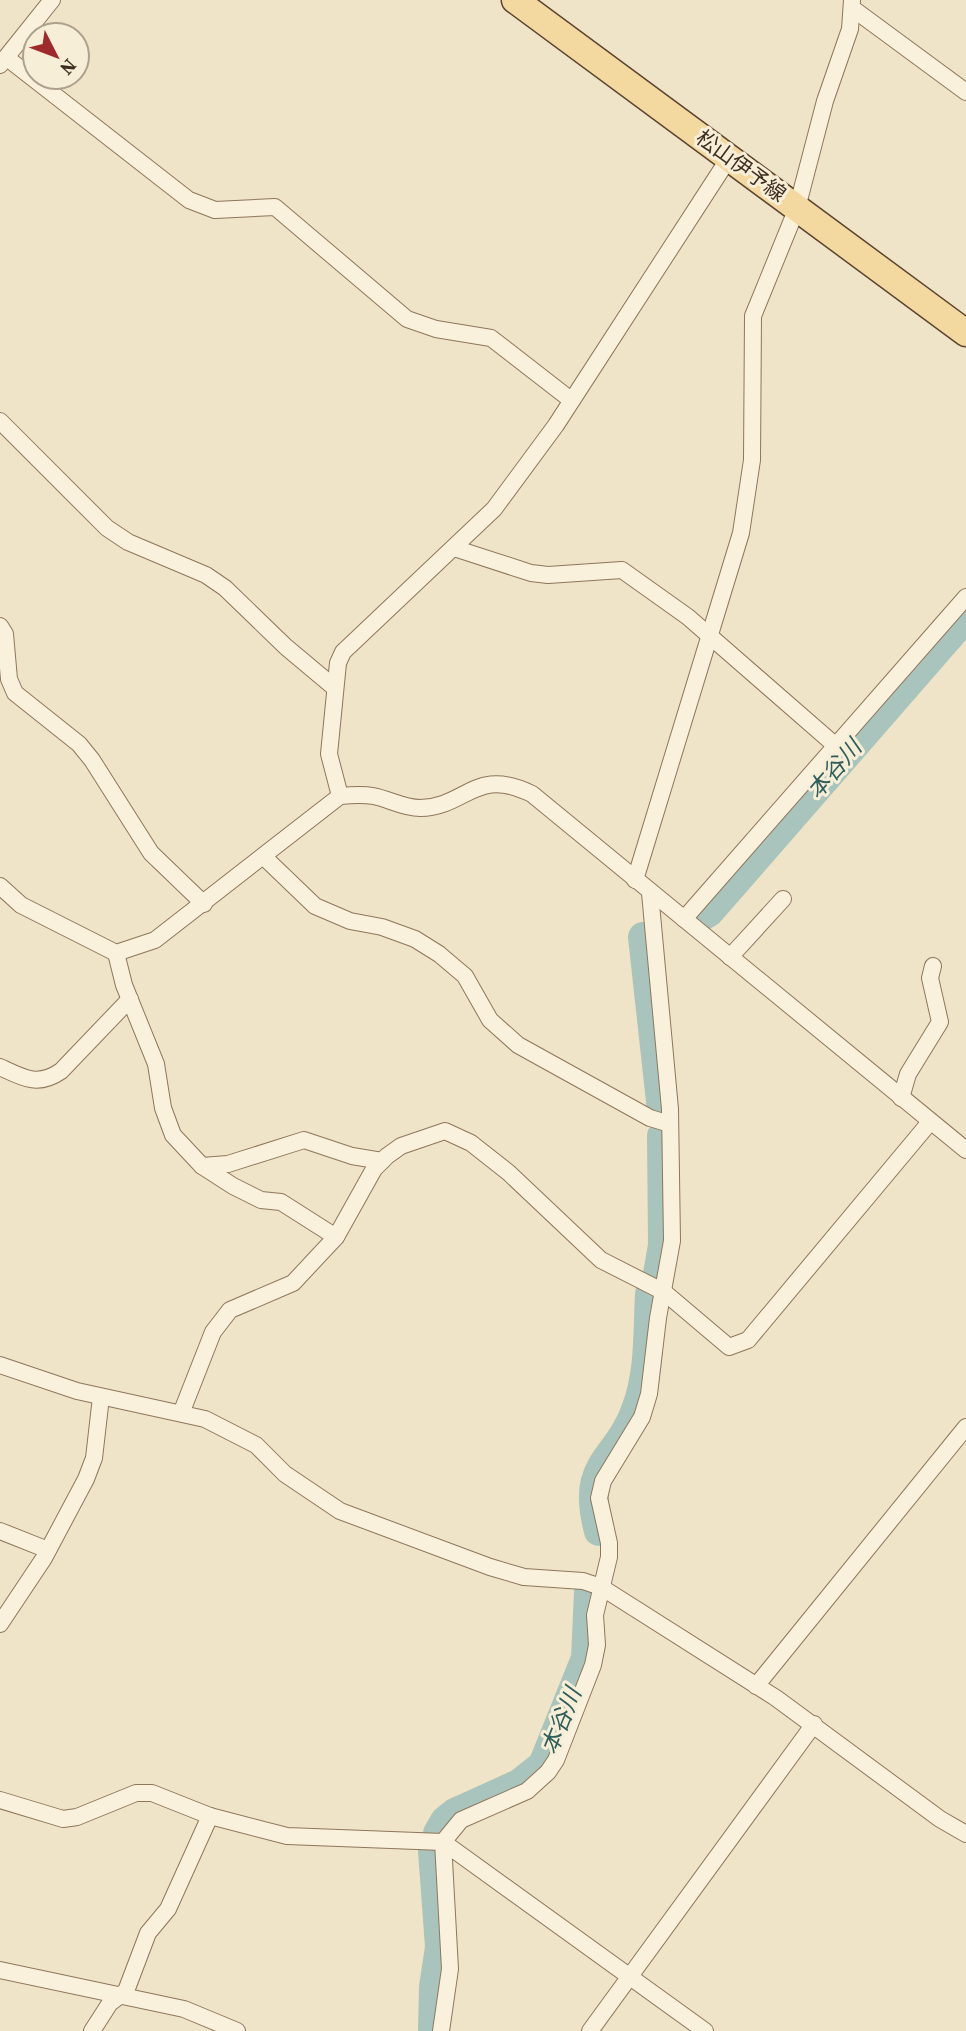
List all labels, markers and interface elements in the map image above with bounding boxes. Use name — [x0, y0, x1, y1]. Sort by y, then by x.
north arrow — [21, 21, 91, 91]
text: N — [54, 54, 83, 81]
street label: 松山伊予線 — [690, 123, 792, 208]
water label: 本谷川 — [799, 730, 871, 806]
water label: 本谷川 — [533, 1680, 590, 1759]

